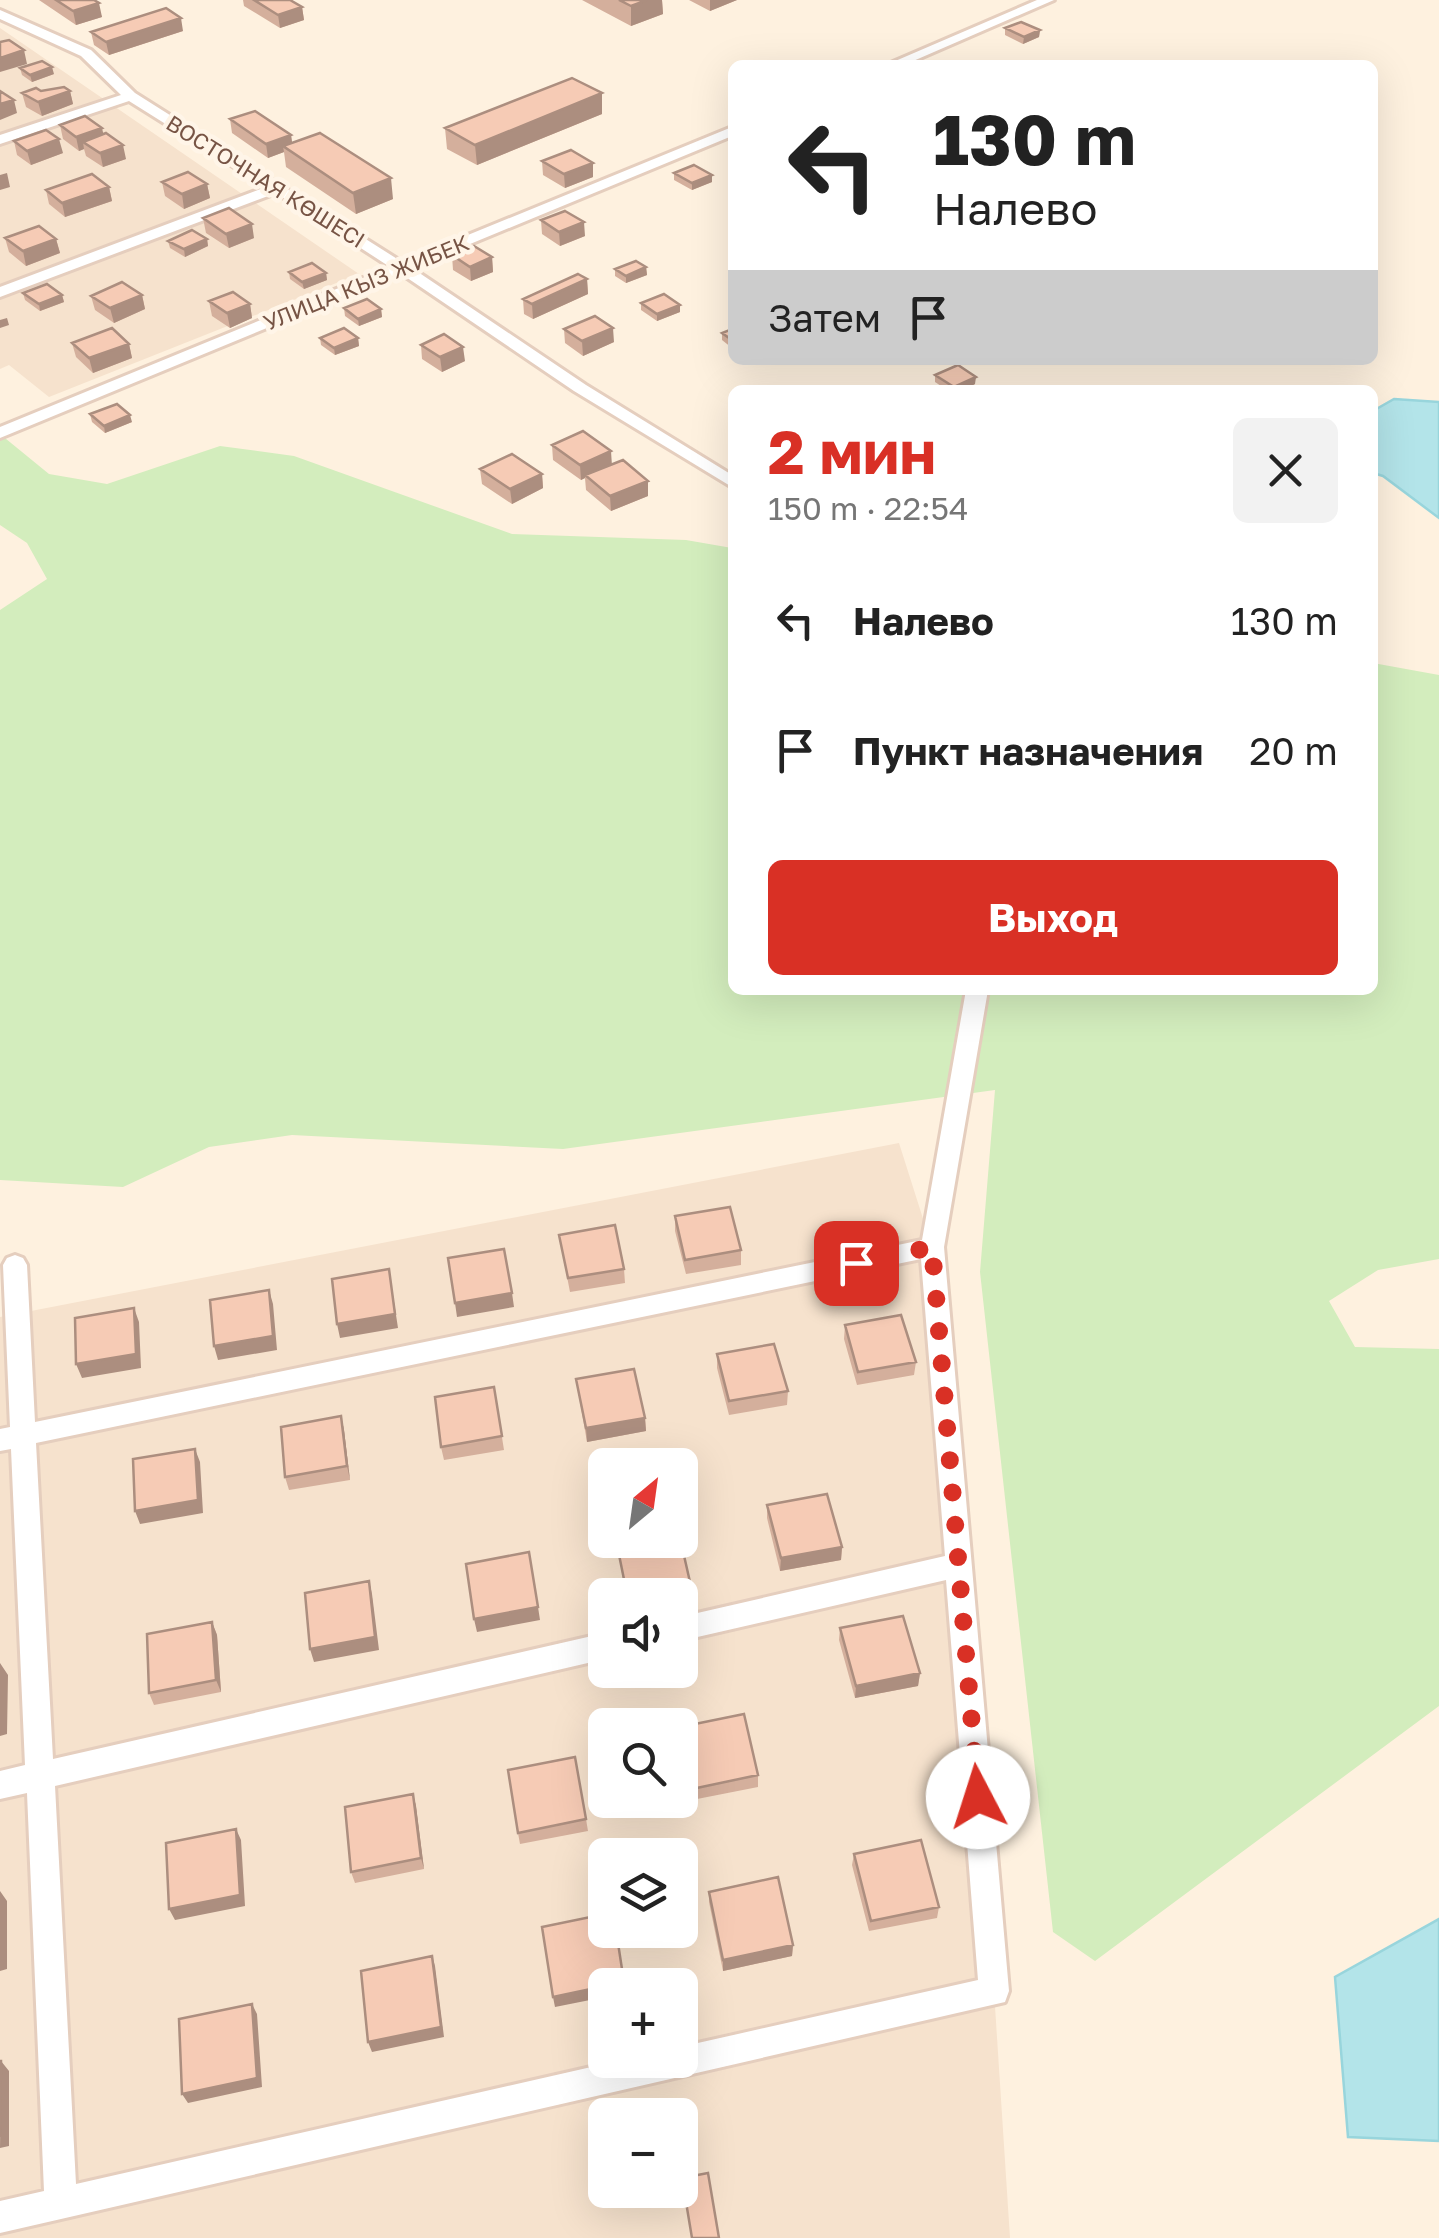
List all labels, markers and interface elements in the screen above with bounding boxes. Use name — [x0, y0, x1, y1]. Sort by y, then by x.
text: 130 m — [933, 96, 1136, 180]
icon: left — [768, 100, 898, 230]
street label: ВОСТОЧНАЯ КӨШЕСІ — [162, 109, 370, 253]
text: Налево — [933, 181, 1097, 235]
street label: УЛИЦА КЫЗ ЖИБЕК — [259, 228, 473, 336]
icon: arrive — [901, 290, 956, 345]
text: Затем — [768, 295, 881, 340]
text: 2 мин — [768, 415, 936, 487]
button: close — [1233, 418, 1338, 523]
text: 150 m · 22:54 — [768, 489, 969, 527]
icon: left — [768, 593, 823, 648]
text: Налево — [853, 598, 994, 643]
text: 130 m — [1231, 598, 1338, 643]
icon: arrive — [768, 723, 823, 778]
text: Пункт назначения — [853, 728, 1203, 773]
text: 20 m — [1249, 728, 1338, 773]
button: Выход — [768, 860, 1338, 975]
pin — [814, 1221, 899, 1306]
icon: arrive — [829, 1236, 884, 1291]
north arrow — [588, 1448, 698, 1558]
map controls — [588, 1448, 698, 2208]
button: sound — [588, 1578, 698, 1688]
button: search — [588, 1708, 698, 1818]
position arrow — [926, 1745, 1030, 1849]
button: layers — [588, 1838, 698, 1948]
button: + — [588, 1968, 698, 2078]
button: − — [588, 2098, 698, 2208]

